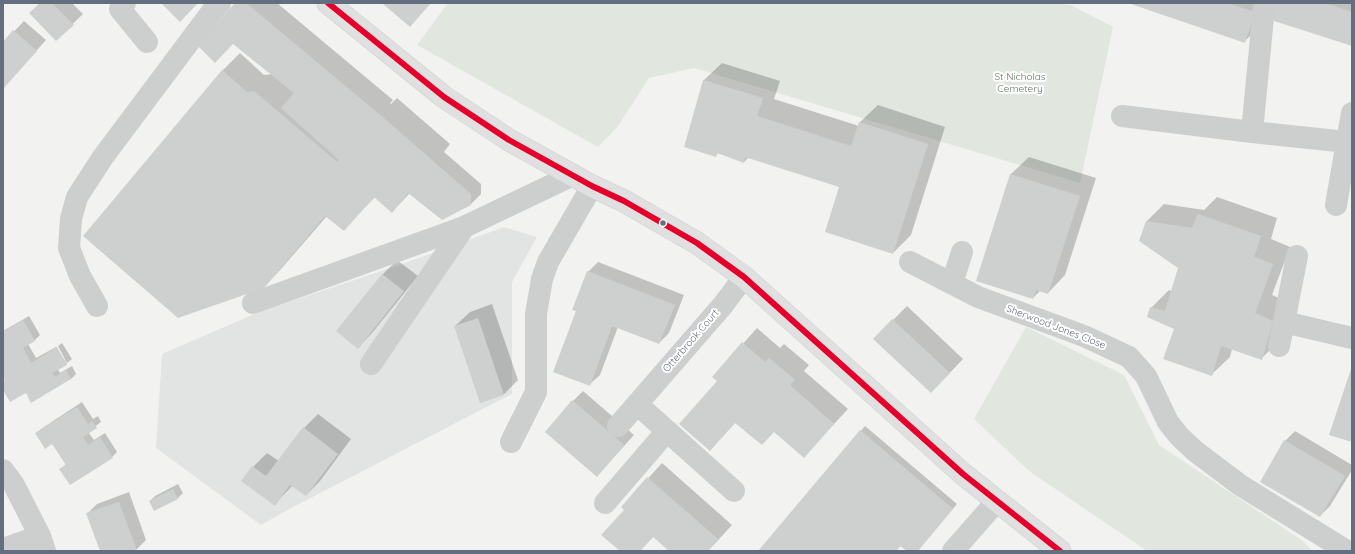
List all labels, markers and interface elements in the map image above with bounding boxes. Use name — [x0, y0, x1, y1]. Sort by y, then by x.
park label: St Nicholas Cemetery — [994, 71, 1046, 94]
unlabelled marker — [658, 218, 668, 228]
street label: Sherwood Jones Close — [1005, 303, 1107, 351]
street label: Otterbrook Court — [660, 307, 722, 375]

